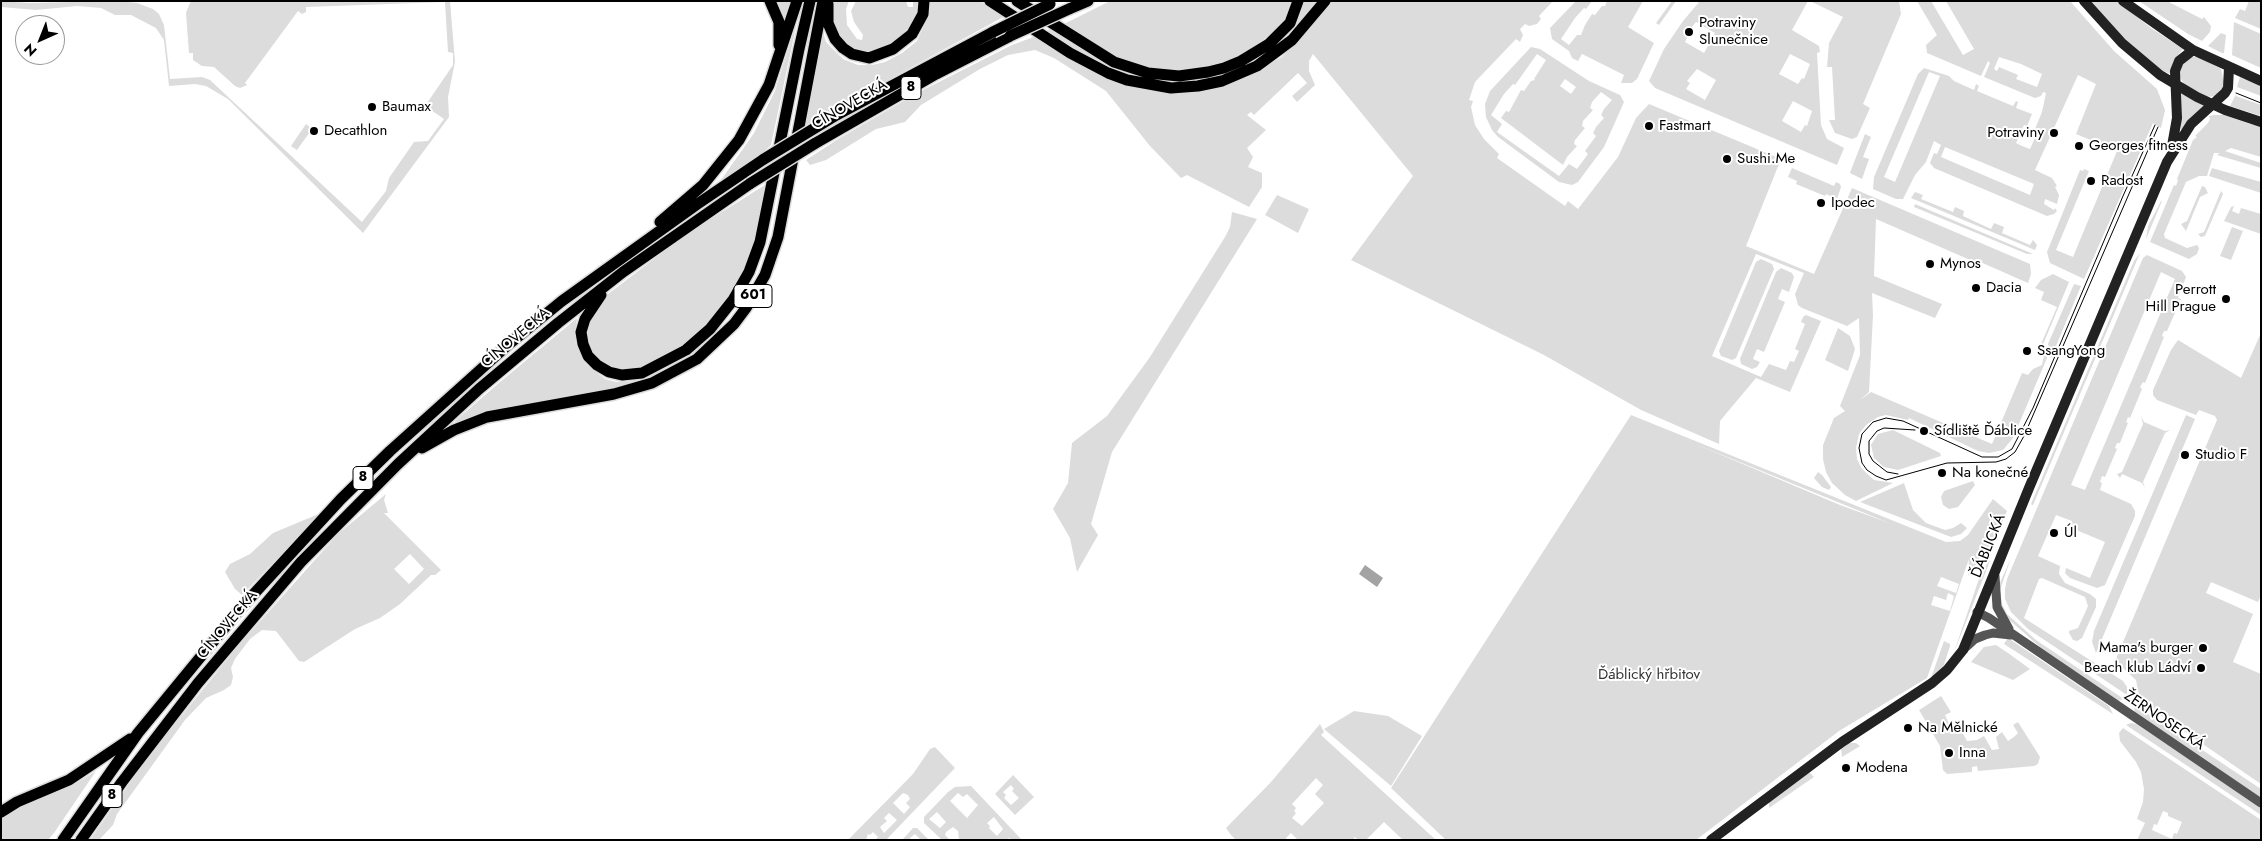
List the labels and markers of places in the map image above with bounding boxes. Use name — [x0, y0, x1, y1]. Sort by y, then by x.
place label: Potraviny Slunečnice — [1699, 14, 1768, 49]
marker: Potraviny Slunečnice — [1683, 26, 1695, 38]
place label: Baumax — [382, 98, 431, 116]
marker: Baumax — [366, 101, 378, 113]
place label: Fastmart — [1659, 117, 1711, 135]
marker: Fastmart — [1643, 120, 1655, 132]
place label: Decathlon — [324, 122, 387, 140]
place label: Potraviny — [1987, 124, 2044, 142]
marker: Decathlon — [308, 125, 320, 137]
marker: Potraviny — [2048, 127, 2060, 139]
place label: Georges fitness — [2089, 137, 2188, 155]
marker: Georges fitness — [2073, 140, 2085, 152]
place label: Sushi.Me — [1737, 150, 1795, 168]
marker: Sushi.Me — [1721, 153, 1733, 165]
place label: Radost — [2101, 172, 2143, 190]
marker: Radost — [2085, 175, 2097, 187]
place label: Ipodec — [1831, 194, 1875, 212]
marker: Ipodec — [1815, 197, 1827, 209]
place label: Mynos — [1940, 255, 1981, 273]
marker: Mynos — [1924, 258, 1936, 270]
place label: Dacia — [1986, 279, 2022, 297]
place label: Perrott Hill Prague — [2146, 281, 2216, 316]
marker: Dacia — [1970, 282, 1982, 294]
marker: Perrott Hill Prague — [2220, 293, 2232, 305]
place label: SsangYong — [2037, 342, 2105, 360]
marker: SsangYong — [2021, 345, 2033, 357]
place label: Sídliště Ďáblice — [1934, 422, 2032, 440]
marker: Sídliště Ďáblice — [1918, 425, 1930, 437]
place label: Studio F — [2195, 446, 2247, 464]
marker: Studio F — [2179, 449, 2191, 461]
place label: Na konečné — [1952, 464, 2028, 482]
marker: Na konečné — [1936, 467, 1948, 479]
place label: Úl — [2064, 524, 2077, 542]
marker: Úl — [2048, 527, 2060, 539]
place label: Mama's burger — [2099, 639, 2193, 657]
marker: Mama's burger — [2197, 642, 2209, 654]
place label: Beach klub Ládví — [2084, 659, 2191, 677]
marker: Beach klub Ládví — [2195, 662, 2207, 674]
place label: Na Mělnické — [1918, 719, 1998, 737]
marker: Na Mělnické — [1902, 722, 1914, 734]
place label: Inna — [1959, 744, 1986, 762]
marker: Inna — [1943, 747, 1955, 759]
place label: Modena — [1856, 759, 1908, 777]
marker: Modena — [1840, 762, 1852, 774]

